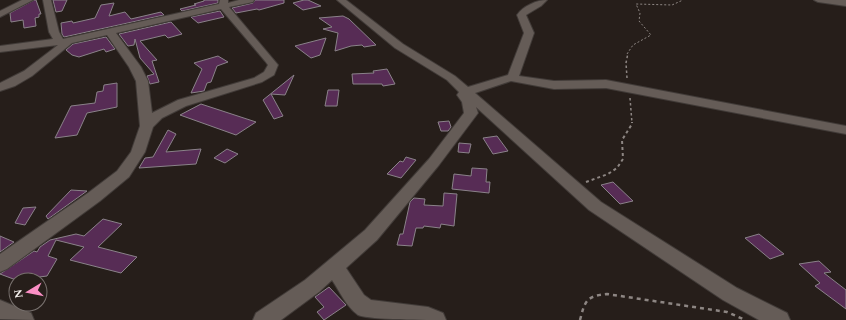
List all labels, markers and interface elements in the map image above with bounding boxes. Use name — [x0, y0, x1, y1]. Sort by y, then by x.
north arrow — [8, 272, 48, 312]
text: N — [9, 288, 28, 300]

